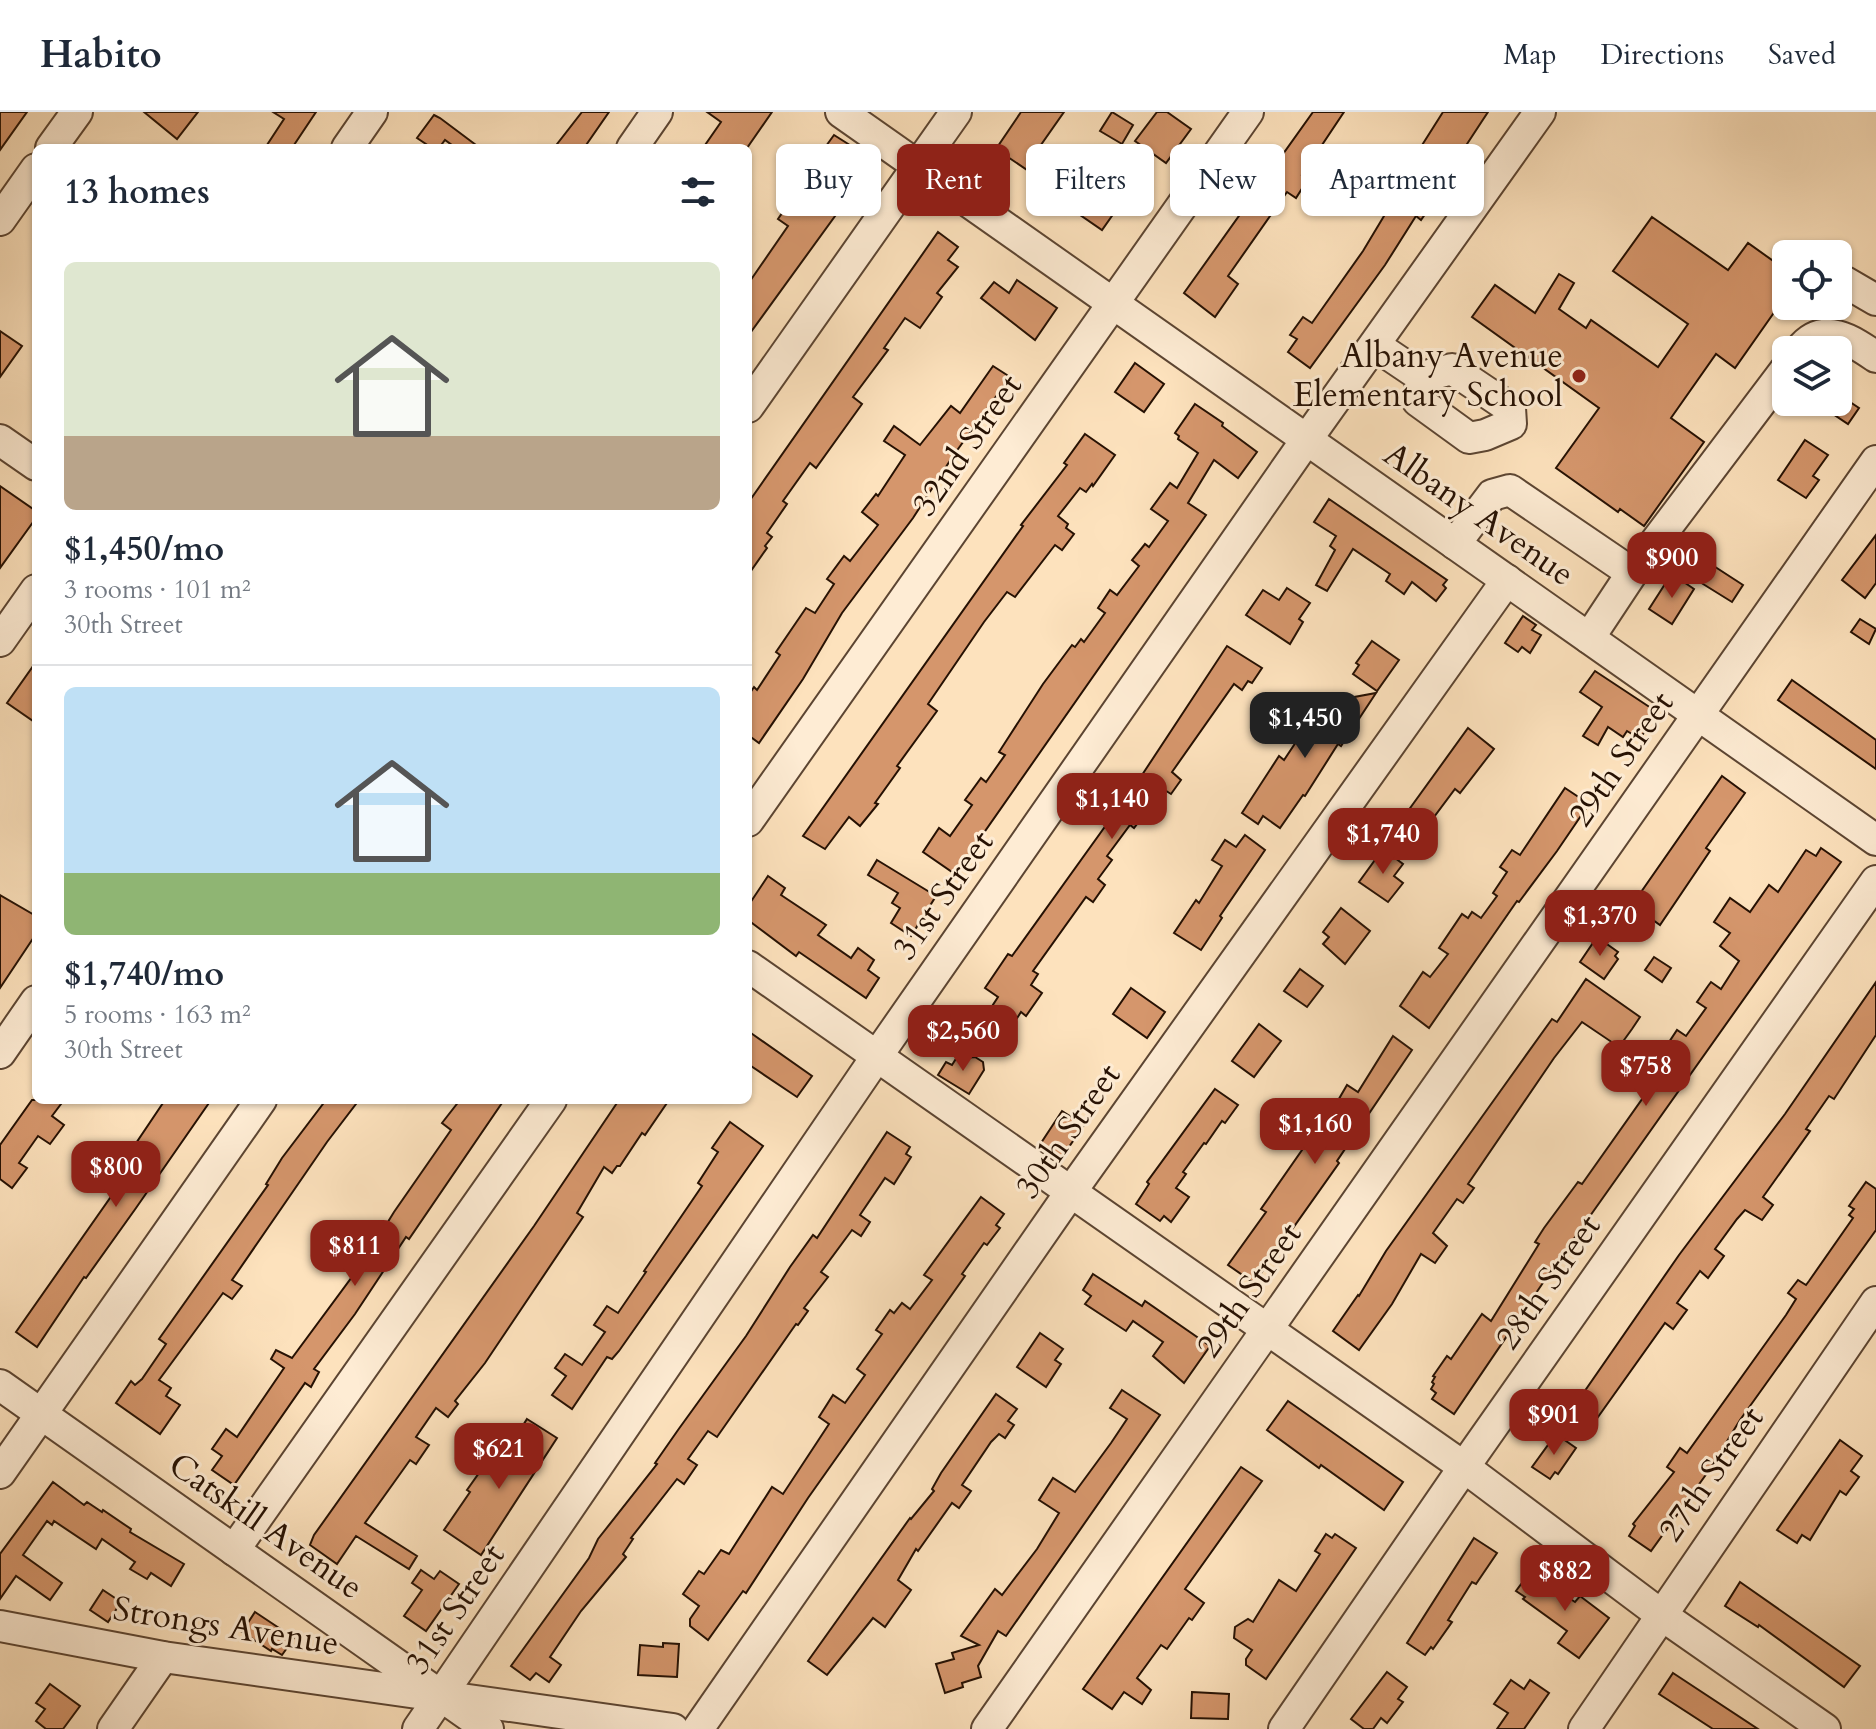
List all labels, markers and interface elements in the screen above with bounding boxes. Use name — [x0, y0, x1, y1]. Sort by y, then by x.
text: Habito — [40, 29, 162, 81]
text: Map — [1503, 36, 1557, 74]
text: Directions — [1601, 36, 1724, 74]
text: Saved — [1768, 36, 1836, 74]
chip: Buy — [776, 144, 881, 216]
chip: Rent — [897, 144, 1010, 216]
chip: Filters — [1026, 144, 1154, 216]
chip: New — [1170, 144, 1285, 216]
chip: Apartment — [1301, 144, 1484, 216]
text: 13 homes — [64, 169, 210, 215]
icon: filters — [676, 170, 720, 214]
map controls — [1772, 240, 1852, 416]
button: locate — [1772, 240, 1852, 320]
icon: home — [320, 314, 464, 458]
place label: Albany Avenue Elementary School — [1293, 333, 1563, 418]
button: layers — [1772, 336, 1852, 416]
street label: 32nd Street — [901, 365, 1033, 525]
marker: Albany Avenue Elementary School — [1570, 367, 1588, 385]
street label: Albany Avenue — [1375, 431, 1583, 597]
text: $1,450/mo — [64, 526, 224, 572]
pin: $900 — [1625, 532, 1719, 600]
text: $900 — [1645, 540, 1699, 575]
text: 3 rooms · 101 m² — [64, 572, 251, 607]
text: 30th Street — [64, 607, 183, 642]
street label: 29th Street — [1558, 682, 1684, 836]
pin: $1,450 — [1240, 692, 1370, 760]
text: $1,450 — [1268, 700, 1342, 735]
icon: home — [320, 739, 464, 883]
pin: $1,140 — [1047, 773, 1177, 841]
text: $1,140 — [1075, 781, 1149, 816]
pin: $1,740 — [1318, 808, 1448, 876]
text: $1,740 — [1346, 816, 1420, 851]
street label: 31st Street — [882, 821, 1004, 969]
pin: $1,370 — [1535, 890, 1665, 958]
text: $1,370 — [1563, 898, 1637, 933]
text: $1,740/mo — [64, 951, 224, 997]
text: 5 rooms · 163 m² — [64, 997, 251, 1032]
pin: $2,560 — [898, 1005, 1028, 1073]
text: $2,560 — [926, 1013, 1000, 1048]
text: 30th Street — [64, 1032, 183, 1067]
pin: $758 — [1599, 1040, 1693, 1108]
text: $758 — [1619, 1048, 1673, 1083]
street label: 30th Street — [1005, 1054, 1131, 1208]
pin: $1,160 — [1250, 1098, 1380, 1166]
text: $1,160 — [1278, 1106, 1352, 1141]
pin: $800 — [69, 1141, 163, 1209]
text: $800 — [89, 1149, 143, 1184]
street label: 28th Street — [1485, 1205, 1611, 1359]
street label: 29th Street — [1186, 1213, 1312, 1367]
pin: $811 — [308, 1220, 402, 1288]
text: $811 — [328, 1228, 382, 1263]
pin: $901 — [1507, 1389, 1601, 1457]
text: $901 — [1527, 1397, 1581, 1432]
street label: 27th Street — [1648, 1397, 1774, 1551]
pin: $621 — [452, 1423, 546, 1491]
text: $621 — [472, 1431, 526, 1466]
street label: Catskill Avenue — [160, 1442, 372, 1610]
street label: 31st Street — [395, 1535, 516, 1683]
pin: $882 — [1518, 1545, 1612, 1613]
text: $882 — [1538, 1553, 1592, 1588]
street label: Strongs Avenue — [110, 1585, 342, 1667]

